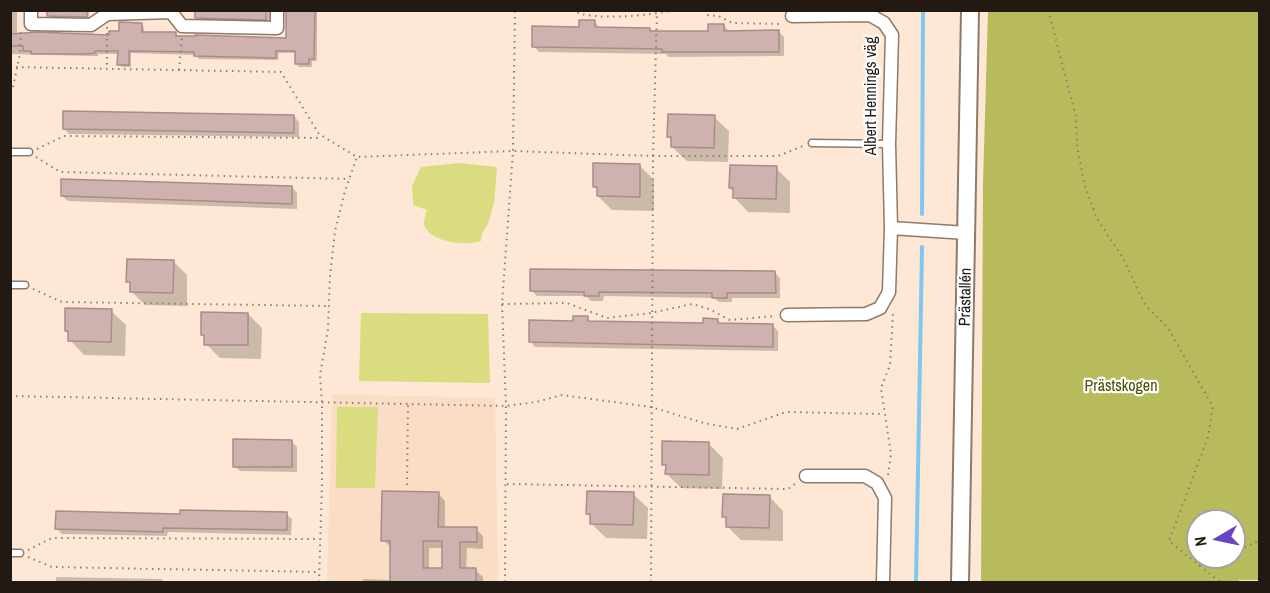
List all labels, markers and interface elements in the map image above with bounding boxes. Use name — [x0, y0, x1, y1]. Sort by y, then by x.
street label: Albert Hennings väg — [862, 37, 882, 155]
street label: Prästallén — [956, 268, 976, 326]
park label: Prästskogen — [1085, 377, 1157, 397]
north arrow — [1186, 509, 1246, 569]
text: N — [1189, 535, 1212, 548]

